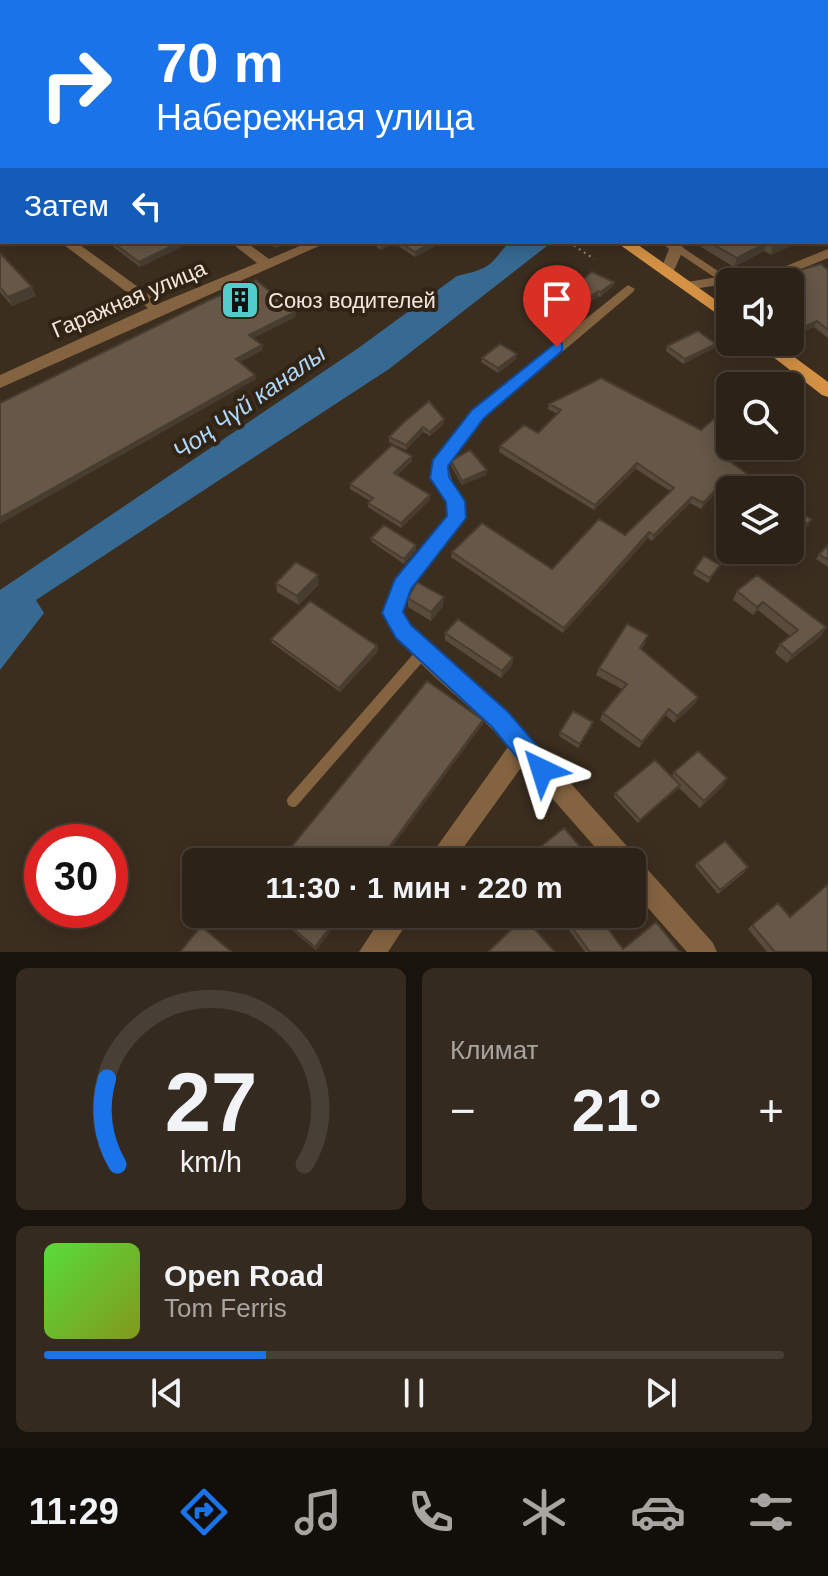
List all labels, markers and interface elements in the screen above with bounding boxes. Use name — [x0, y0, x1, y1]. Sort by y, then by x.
text: 70 m — [156, 31, 284, 94]
icon: right — [24, 32, 128, 136]
text: Набережная улица — [156, 97, 474, 138]
icon: left — [125, 184, 169, 228]
text: Затем — [24, 189, 109, 222]
street label: Гаражная улица — [48, 255, 211, 343]
pin — [523, 265, 591, 347]
map controls — [716, 268, 804, 564]
button: sound — [716, 268, 804, 356]
icon: arrive — [535, 277, 579, 321]
building icon: Союз водителей — [219, 279, 261, 321]
place label: Союз водителей — [268, 288, 436, 313]
water label: Чоң Чүй каналы — [168, 339, 331, 465]
button: search — [716, 372, 804, 460]
button: layers — [716, 476, 804, 564]
position arrow — [500, 728, 584, 812]
speed limit sign: 30 — [24, 824, 128, 928]
text: 11:30 · 1 мин · 220 m — [265, 871, 563, 904]
text: Климат — [450, 1035, 539, 1065]
text: 27 — [165, 1056, 257, 1149]
text: 21° — [572, 1077, 662, 1144]
text: − — [450, 1086, 476, 1135]
text: + — [758, 1086, 784, 1135]
text: km/h — [180, 1146, 242, 1178]
text: Open Road — [164, 1259, 324, 1292]
text: Tom Ferris — [164, 1293, 287, 1323]
icon: previous — [145, 1371, 189, 1415]
icon: pause — [392, 1371, 436, 1415]
icon: next — [639, 1371, 683, 1415]
icon: directions — [176, 1484, 232, 1540]
icon: music — [290, 1484, 346, 1540]
icon: phone — [403, 1484, 459, 1540]
icon: climate — [516, 1484, 572, 1540]
icon: car — [630, 1484, 686, 1540]
icon: filters — [743, 1484, 799, 1540]
text: 11:29 — [29, 1491, 119, 1532]

